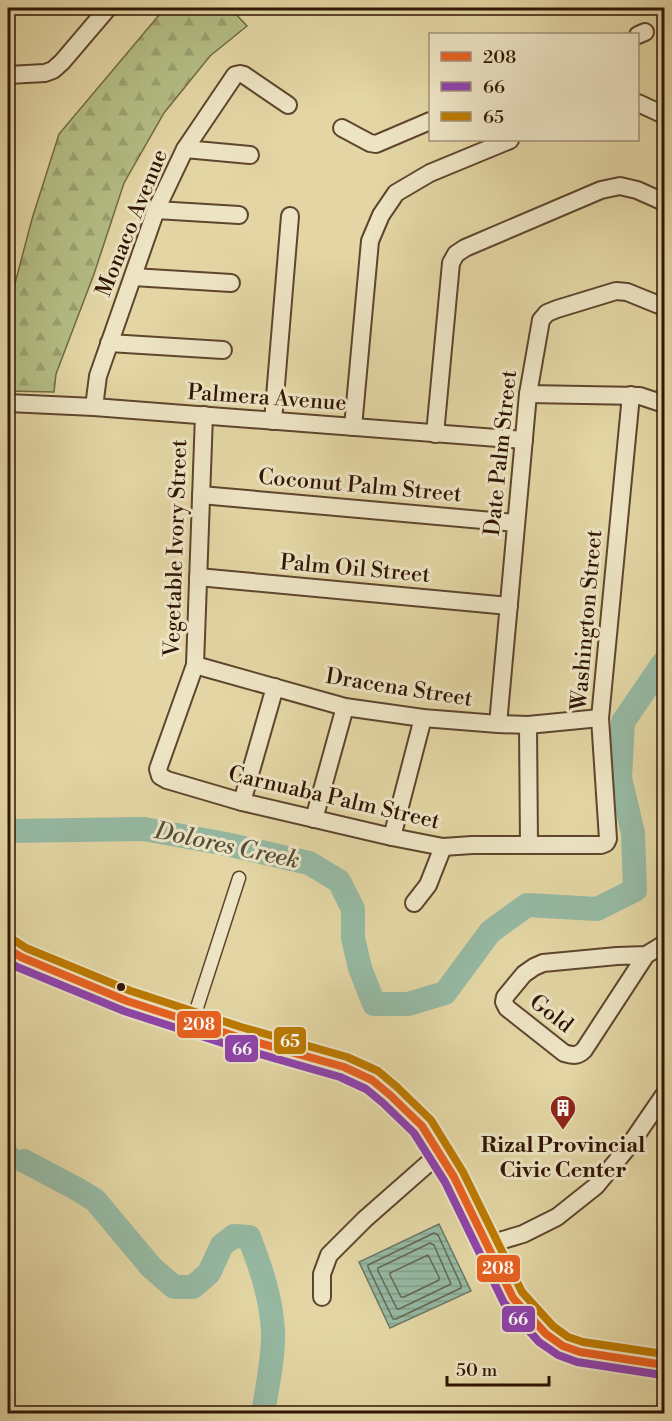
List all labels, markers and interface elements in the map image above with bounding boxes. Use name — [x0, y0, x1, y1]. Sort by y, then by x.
legend — [429, 33, 639, 141]
text: 208 — [483, 46, 516, 69]
text: 66 — [483, 76, 505, 99]
text: 65 — [483, 106, 504, 129]
street label: Monaco Avenue — [90, 145, 174, 301]
street label: Date Palm Street — [479, 369, 523, 537]
street label: Palmera Avenue — [186, 379, 348, 417]
street label: Vegetable Ivory Street — [159, 439, 193, 658]
street label: Coconut Palm Street — [257, 464, 463, 508]
street label: Washington Street — [566, 528, 608, 713]
street label: Palm Oil Street — [279, 549, 431, 589]
street label: Dracena Street — [324, 663, 475, 713]
street label: Carnuaba Palm Street — [226, 761, 443, 836]
water label: Dolores Creek — [151, 816, 302, 876]
unlabelled marker — [115, 981, 127, 993]
street label: Gold — [524, 989, 578, 1040]
line badge: 208 — [176, 1010, 222, 1039]
text: 208 — [183, 1015, 215, 1035]
line badge: 65 — [273, 1026, 307, 1055]
text: 65 — [280, 1032, 300, 1052]
line badge: 66 — [224, 1034, 259, 1063]
text: 66 — [232, 1040, 252, 1060]
building icon: Rizal Provincial Civic Center — [548, 1093, 578, 1131]
place label: Rizal Provincial Civic Center — [481, 1132, 645, 1184]
line badge: 208 — [476, 1254, 521, 1283]
text: 208 — [482, 1259, 514, 1279]
line badge: 66 — [501, 1305, 536, 1333]
text: 66 — [508, 1310, 528, 1330]
scale bar — [447, 1349, 549, 1387]
text: 50 m — [456, 1359, 498, 1382]

